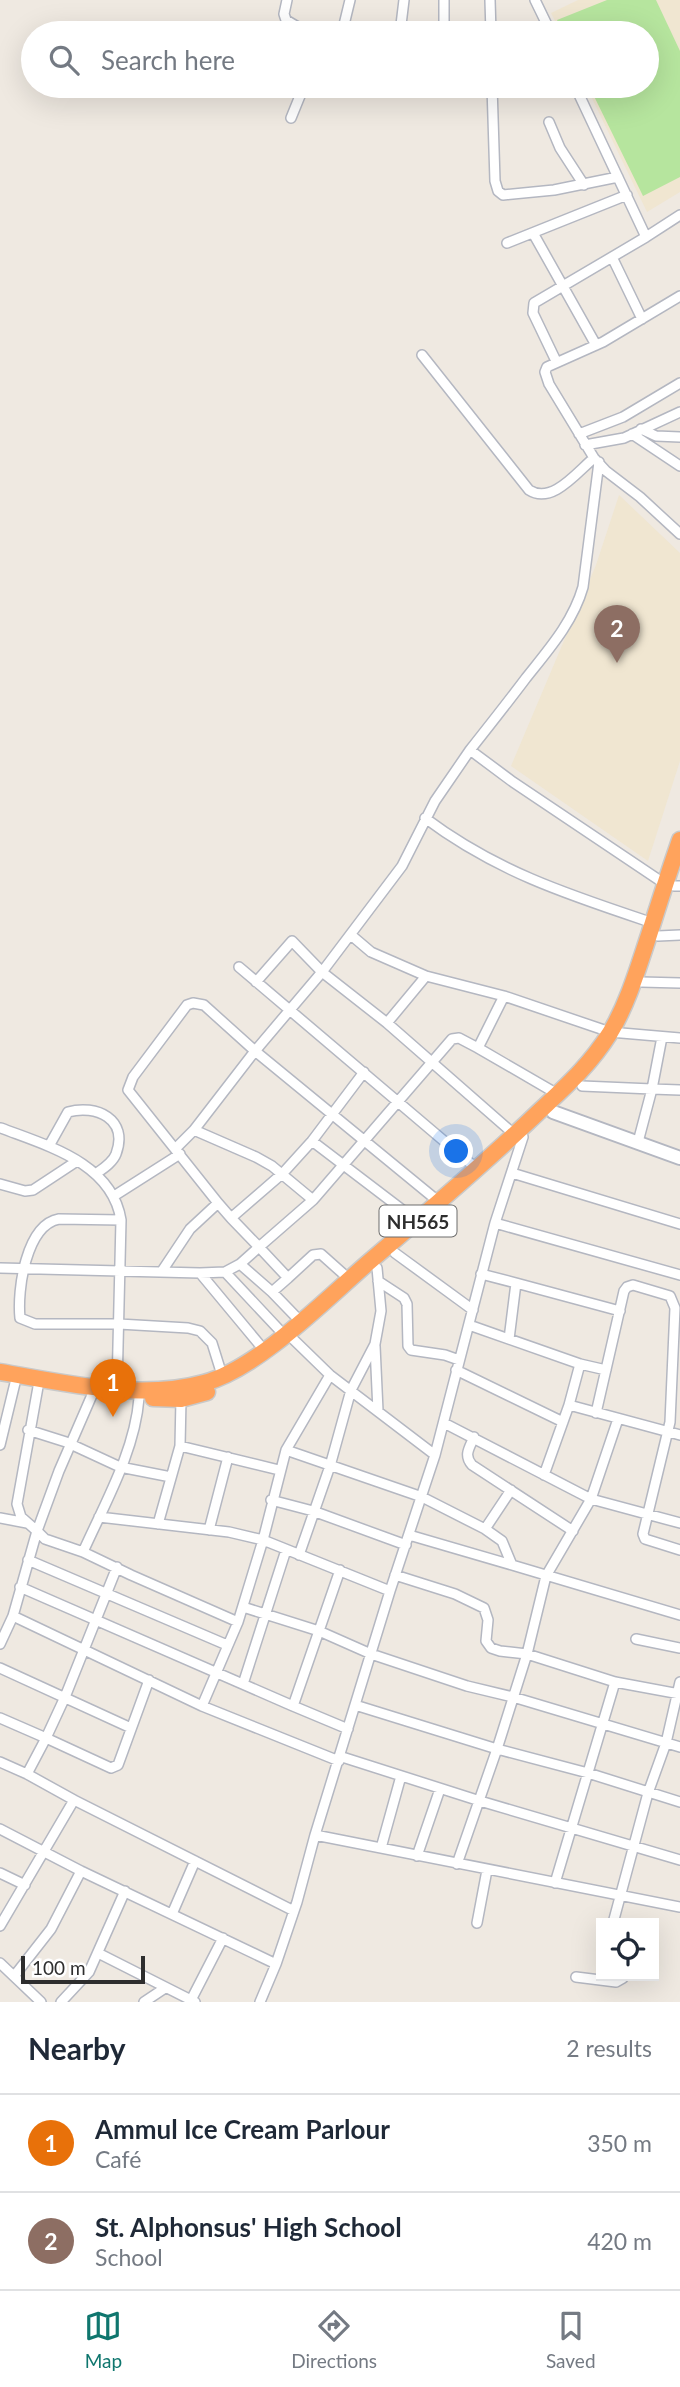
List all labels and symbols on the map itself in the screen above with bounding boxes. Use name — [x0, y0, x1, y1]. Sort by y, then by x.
pin: 2 — [594, 605, 640, 663]
your location — [439, 1134, 473, 1168]
road number: NH565 — [380, 1205, 457, 1236]
pin: 1 — [90, 1359, 136, 1417]
scale bar — [21, 1953, 145, 1985]

